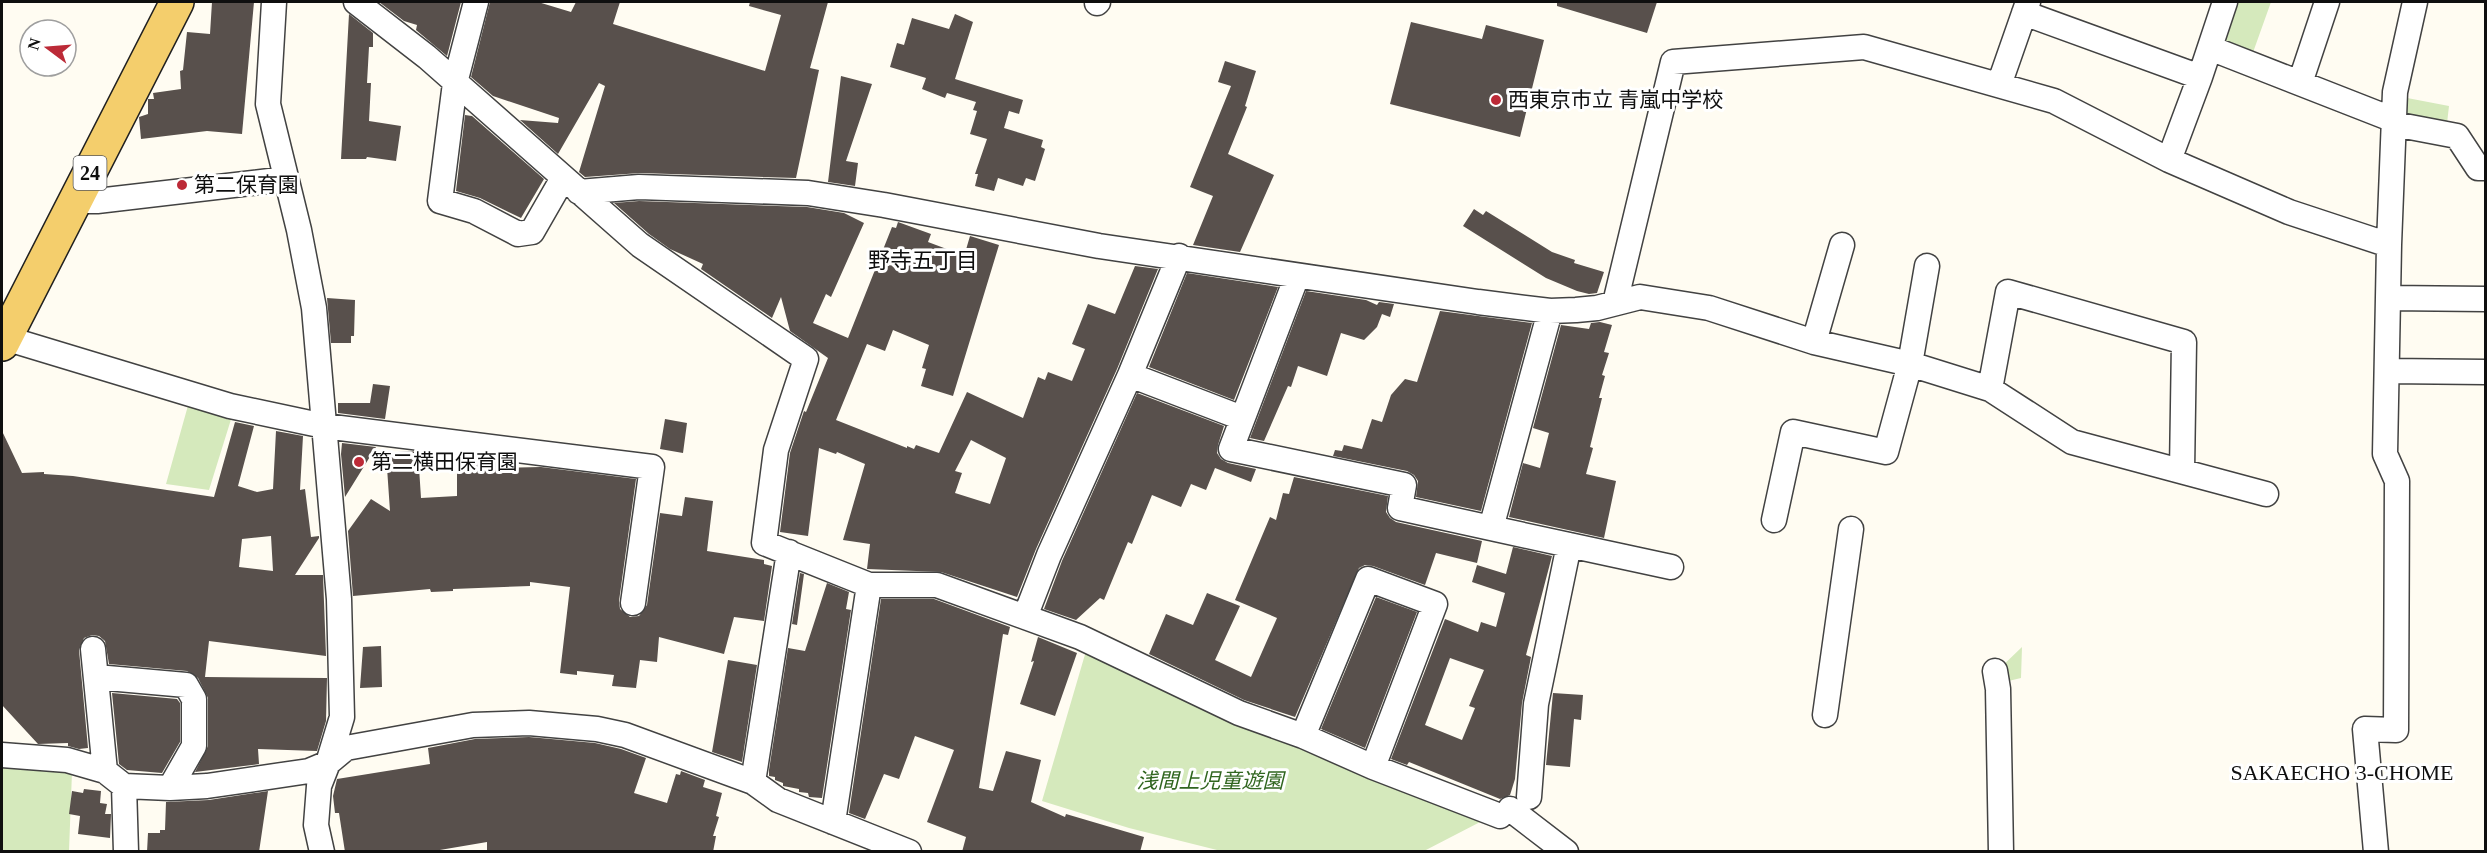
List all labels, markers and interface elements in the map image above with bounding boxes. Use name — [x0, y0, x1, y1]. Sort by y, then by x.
north arrow — [18, 18, 78, 78]
text: N — [24, 36, 44, 52]
place label: 西東京市立 青嵐中学校 — [1508, 88, 1723, 112]
marker: 西東京市立 青嵐中学校 — [1489, 93, 1503, 107]
road number: 24 — [74, 156, 106, 190]
place label: 第二保育園 — [194, 173, 299, 197]
marker: 第二保育園 — [175, 178, 189, 192]
district label: 野寺五丁目 — [868, 248, 978, 273]
place label: 第二横田保育園 — [371, 450, 518, 474]
marker: 第二横田保育園 — [352, 455, 366, 469]
district label: SAKAECHO 3-CHOME — [2230, 760, 2454, 785]
park label: 浅間上児童遊園 — [1137, 769, 1286, 793]

